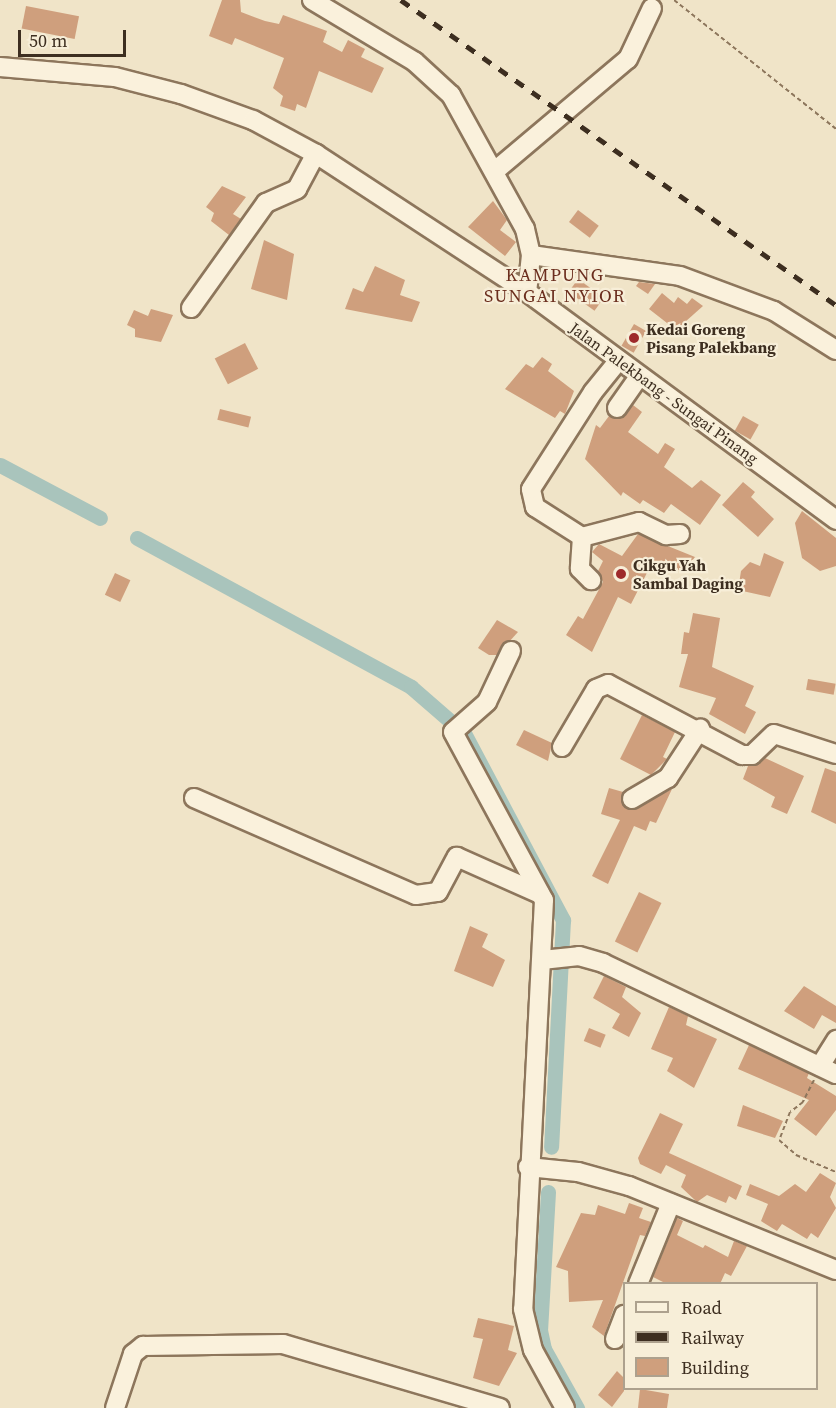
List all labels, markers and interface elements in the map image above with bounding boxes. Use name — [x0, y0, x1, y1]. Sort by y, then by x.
scale bar — [21, 18, 129, 56]
text: 50 m — [29, 28, 67, 53]
district label: KAMPUNG SUNGAI NYIOR — [484, 265, 626, 308]
street label: Jalan Palekbang - Sungai Pinang — [566, 318, 762, 468]
place label: Kedai Goreng Pisang Palekbang — [646, 319, 776, 357]
marker: Kedai Goreng Pisang Palekbang — [627, 331, 641, 345]
place label: Cikgu Yah Sambal Daging — [633, 555, 743, 593]
marker: Cikgu Yah Sambal Daging — [614, 567, 628, 581]
legend — [623, 1282, 818, 1390]
text: Road — [681, 1295, 722, 1320]
text: Railway — [681, 1325, 744, 1350]
text: Building — [681, 1355, 749, 1380]

